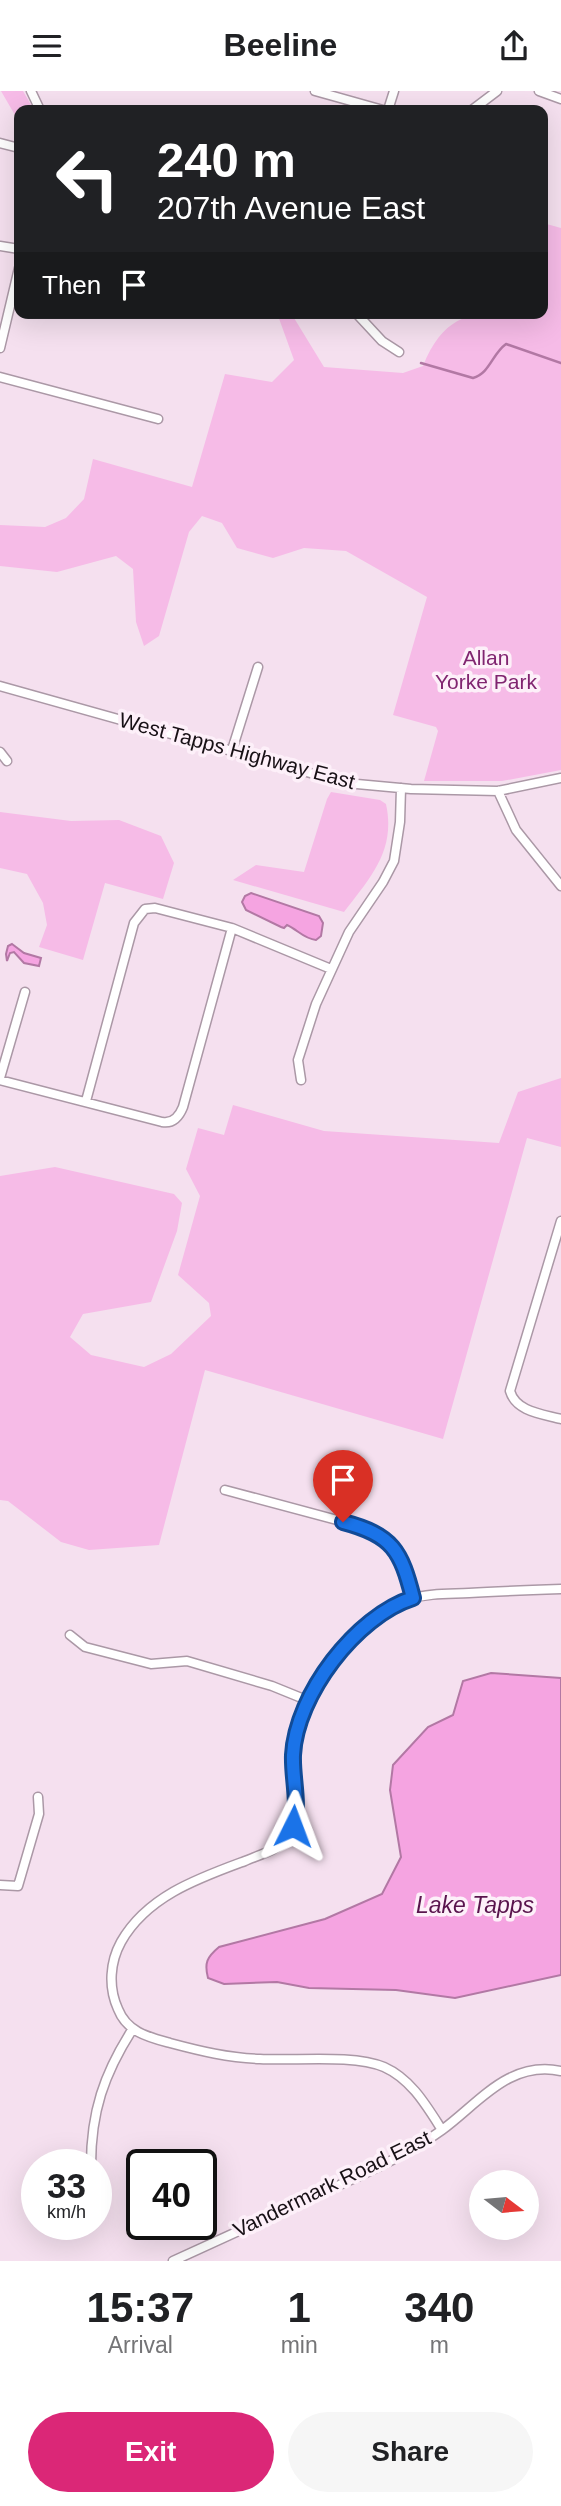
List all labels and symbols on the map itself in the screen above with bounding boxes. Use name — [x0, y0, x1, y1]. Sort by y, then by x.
park label: Allan Yorke Park — [435, 646, 537, 693]
street label: West Tapps Highway East — [117, 708, 358, 793]
pin — [313, 1450, 373, 1522]
position arrow — [256, 1789, 330, 1863]
water label: Lake Tapps — [416, 1892, 535, 1918]
street label: Vandermark Road East — [229, 2126, 434, 2241]
speed limit sign: 40 — [126, 2149, 217, 2240]
north arrow — [469, 2170, 539, 2240]

